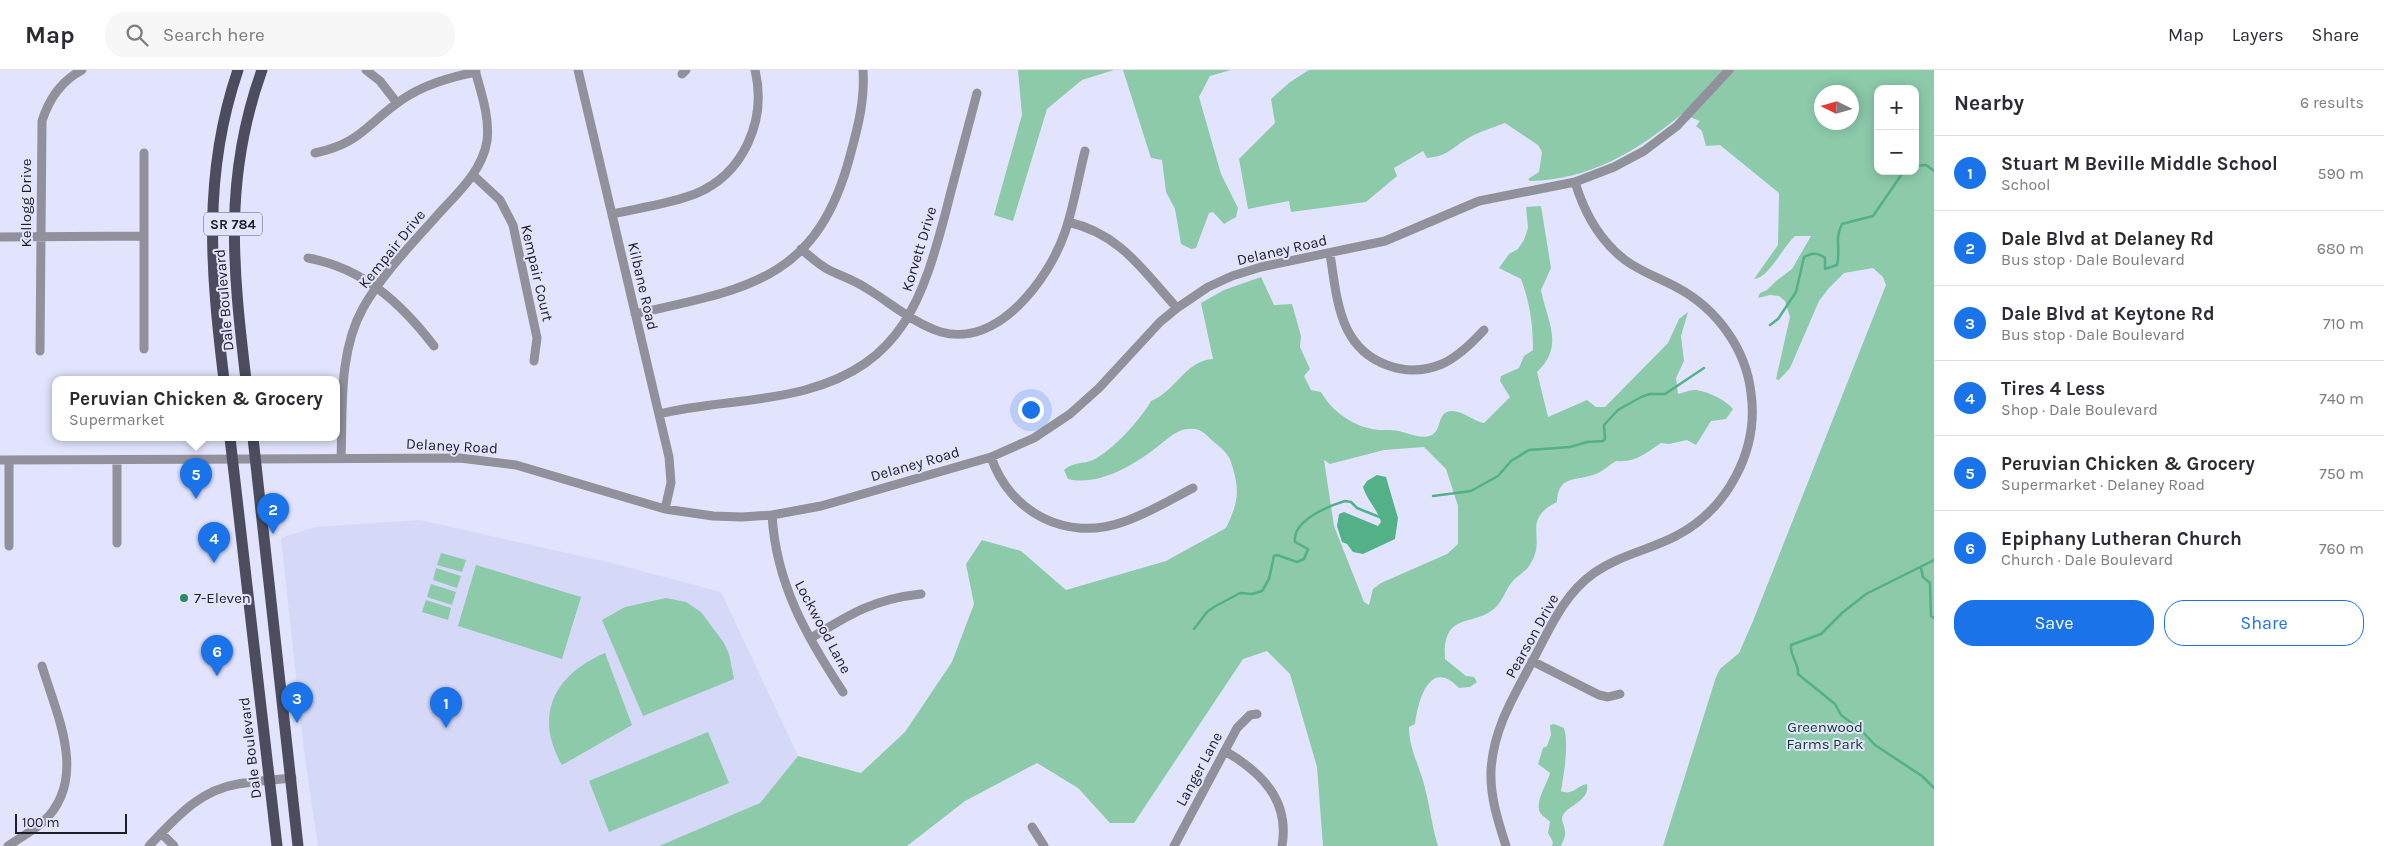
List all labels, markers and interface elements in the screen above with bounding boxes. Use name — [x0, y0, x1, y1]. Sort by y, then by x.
search box — [105, 12, 455, 57]
text: Map — [25, 21, 75, 49]
icon: search — [123, 21, 151, 49]
text: Search here — [163, 24, 265, 46]
text: Map — [2168, 24, 2204, 46]
text: Layers — [2232, 24, 2284, 46]
text: Share — [2312, 24, 2359, 46]
north arrow — [1814, 85, 1859, 130]
map controls — [1874, 85, 1919, 175]
button: + — [1874, 85, 1919, 130]
text: Nearby — [1954, 91, 2024, 115]
text: 6 results — [2300, 93, 2364, 112]
button: − — [1874, 130, 1919, 175]
text: Stuart M Beville Middle School — [2001, 153, 2278, 175]
street label: Kellogg Drive — [17, 159, 35, 247]
text: 1 — [1967, 164, 1973, 183]
text: 590 m — [2317, 164, 2364, 183]
text: School — [2001, 175, 2051, 194]
street label: Korvett Drive — [898, 204, 940, 294]
street label: Kempair Drive — [355, 206, 429, 292]
road number: SR 784 — [204, 212, 262, 236]
street label: Kempair Court — [517, 223, 557, 324]
text: Dale Blvd at Delaney Rd — [2001, 228, 2214, 250]
street label: Delaney Road — [1235, 231, 1329, 269]
text: 2 — [1965, 239, 1975, 258]
text: 680 m — [2317, 239, 2364, 258]
street label: Kilbane Road — [624, 240, 662, 332]
street label: Dale Boulevard — [211, 248, 237, 352]
text: Bus stop · Dale Boulevard — [2001, 250, 2185, 269]
text: Dale Blvd at Keytone Rd — [2001, 303, 2215, 325]
text: 3 — [1965, 314, 1975, 333]
text: 710 m — [2323, 314, 2364, 333]
text: Bus stop · Dale Boulevard — [2001, 325, 2185, 344]
popup — [52, 376, 340, 441]
text: Tires 4 Less — [2001, 378, 2105, 400]
text: Peruvian Chicken & Grocery — [69, 388, 323, 410]
text: 4 — [1965, 389, 1975, 408]
text: 740 m — [2319, 389, 2364, 408]
your location — [1018, 397, 1044, 423]
text: Shop · Dale Boulevard — [2001, 400, 2158, 419]
text: Supermarket — [69, 410, 165, 429]
street label: Delaney Road — [406, 435, 498, 457]
street label: Delaney Road — [868, 443, 962, 485]
text: Peruvian Chicken & Grocery — [2001, 453, 2255, 475]
pin: 5 — [180, 458, 212, 499]
text: 5 — [1965, 464, 1975, 483]
text: 750 m — [2319, 464, 2364, 483]
text: Supermarket · Delaney Road — [2001, 475, 2205, 494]
pin: 2 — [257, 493, 289, 534]
pin: 4 — [198, 522, 230, 563]
text: Epiphany Lutheran Church — [2001, 528, 2242, 550]
text: 6 — [1965, 539, 1975, 558]
text: 760 m — [2319, 539, 2364, 558]
text: Church · Dale Boulevard — [2001, 550, 2173, 569]
street label: Lockwood Lane — [791, 577, 855, 677]
place label: 7-Eleven — [194, 589, 251, 607]
street label: Pearson Drive — [1501, 591, 1563, 681]
marker: 7-Eleven — [178, 592, 190, 604]
button: Save — [1954, 600, 2154, 646]
button: Share — [2164, 600, 2364, 646]
pin: 6 — [201, 635, 233, 676]
pin: 3 — [281, 682, 313, 723]
pin: 1 — [430, 687, 462, 728]
street label: Dale Boulevard — [235, 696, 265, 800]
park label: Greenwood Farms Park — [1786, 718, 1864, 753]
street label: Langer Lane — [1172, 729, 1226, 809]
scale bar — [15, 811, 128, 834]
text: 100 m — [22, 814, 60, 831]

